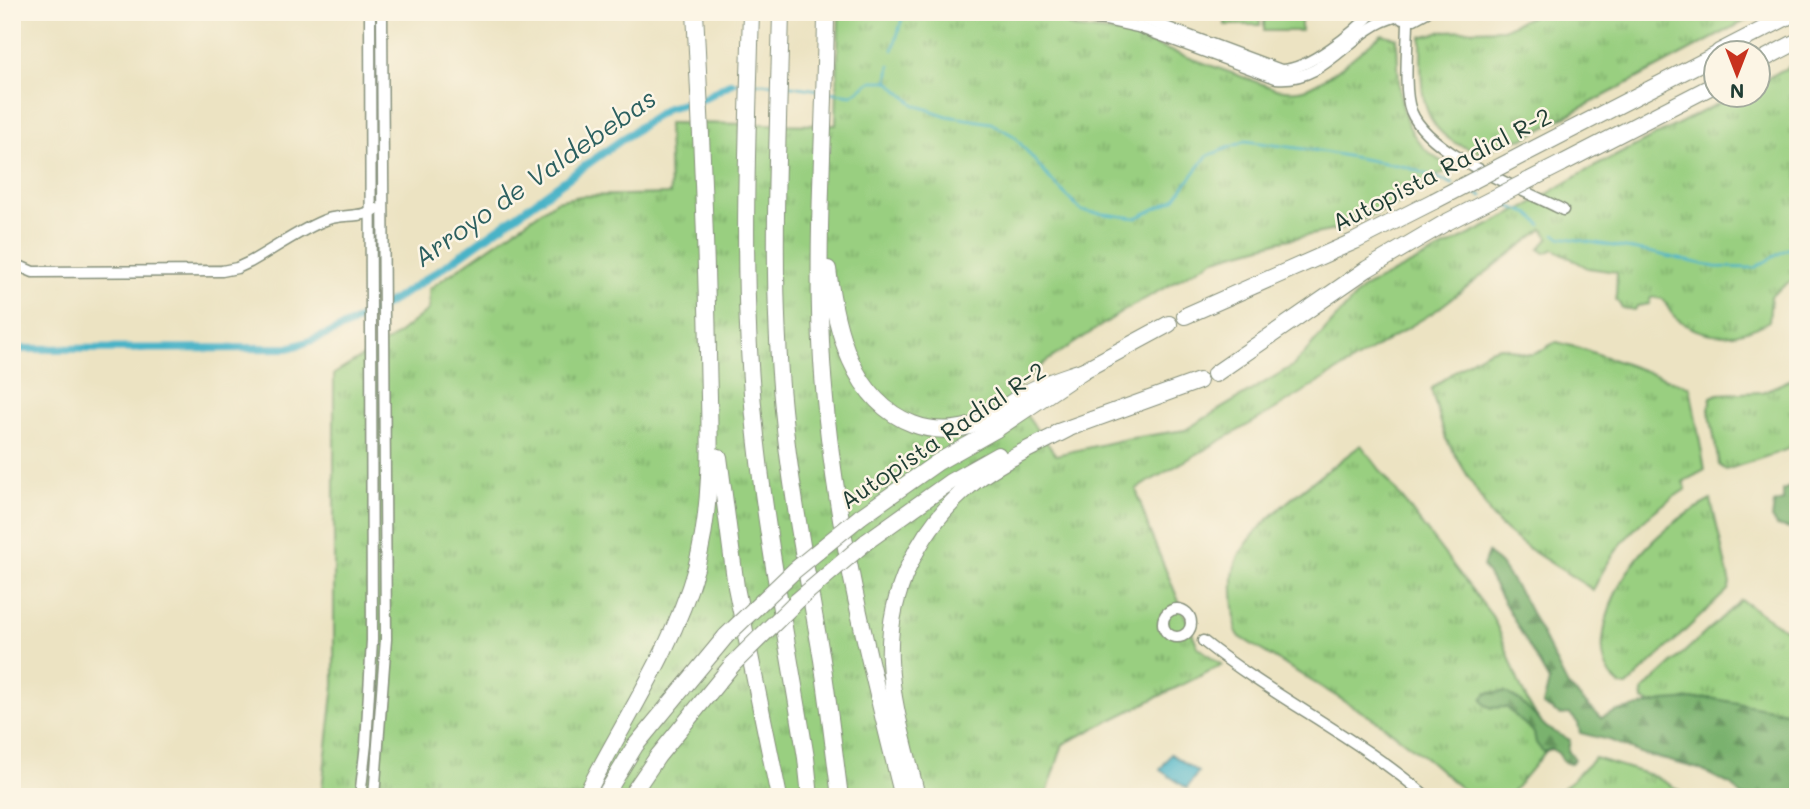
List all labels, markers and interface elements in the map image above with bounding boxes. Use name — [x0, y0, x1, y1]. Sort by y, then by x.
north arrow — [1702, 38, 1772, 108]
text: N — [1730, 79, 1744, 104]
water label: Arroyo de Valdebebas — [407, 81, 662, 274]
street label: Autopista Radial R-2 — [1326, 100, 1556, 237]
street label: Autopista Radial R-2 — [833, 354, 1051, 515]

